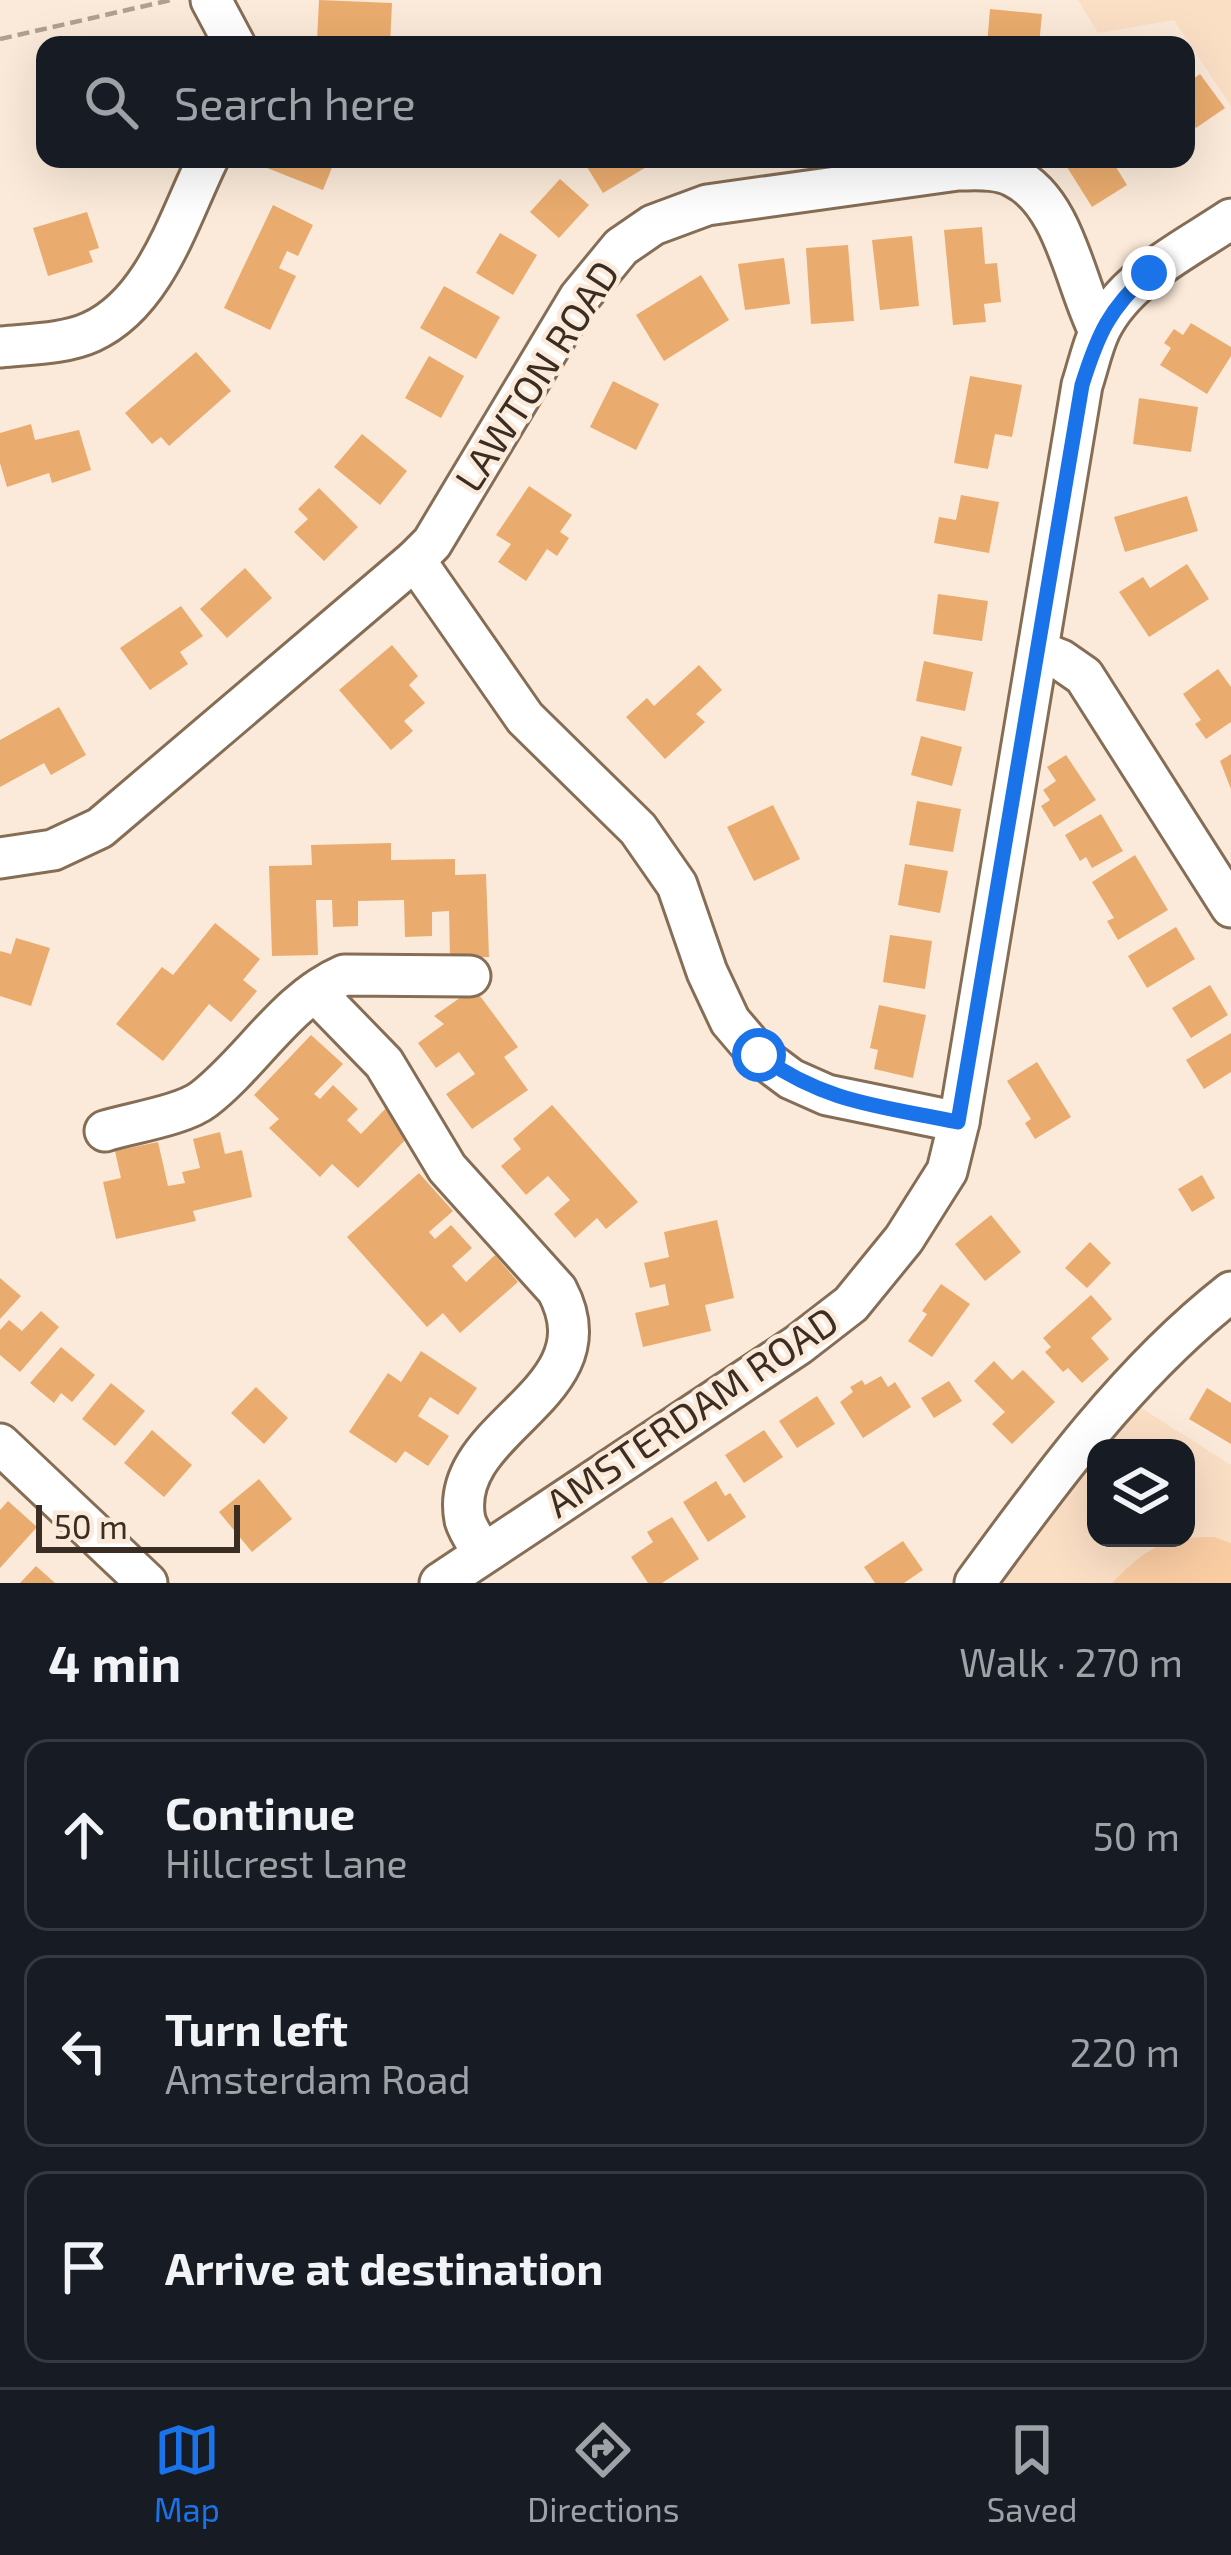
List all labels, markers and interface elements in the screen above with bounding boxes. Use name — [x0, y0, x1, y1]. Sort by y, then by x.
search box — [36, 36, 1195, 168]
icon: search — [78, 69, 144, 135]
text: Search here — [174, 75, 416, 129]
route end — [1122, 246, 1176, 300]
street label: LAWTON ROAD — [444, 251, 628, 499]
route start — [732, 1028, 786, 1082]
street label: AMSTERDAM ROAD — [536, 1296, 846, 1526]
map controls — [1087, 1439, 1195, 1547]
button: layers — [1087, 1439, 1195, 1547]
scale bar — [36, 1499, 240, 1552]
text: 50 m — [54, 1506, 128, 1546]
text: 4 min — [48, 1631, 181, 1692]
text: Walk · 270 m — [959, 1638, 1183, 1685]
text: Continue — [165, 1785, 355, 1839]
icon: ahead — [51, 1802, 117, 1868]
text: 50 m — [1093, 1812, 1180, 1859]
text: Hillcrest Lane — [165, 1839, 407, 1886]
text: Turn left — [165, 2001, 348, 2055]
icon: left — [51, 2018, 117, 2084]
text: 220 m — [1070, 2028, 1180, 2075]
text: Amsterdam Road — [165, 2055, 471, 2102]
icon: arrive — [51, 2234, 117, 2300]
text: Arrive at destination — [165, 2240, 603, 2294]
tab: Map — [154, 2417, 220, 2529]
tab: Directions — [527, 2417, 679, 2529]
tab: Saved — [987, 2417, 1077, 2529]

